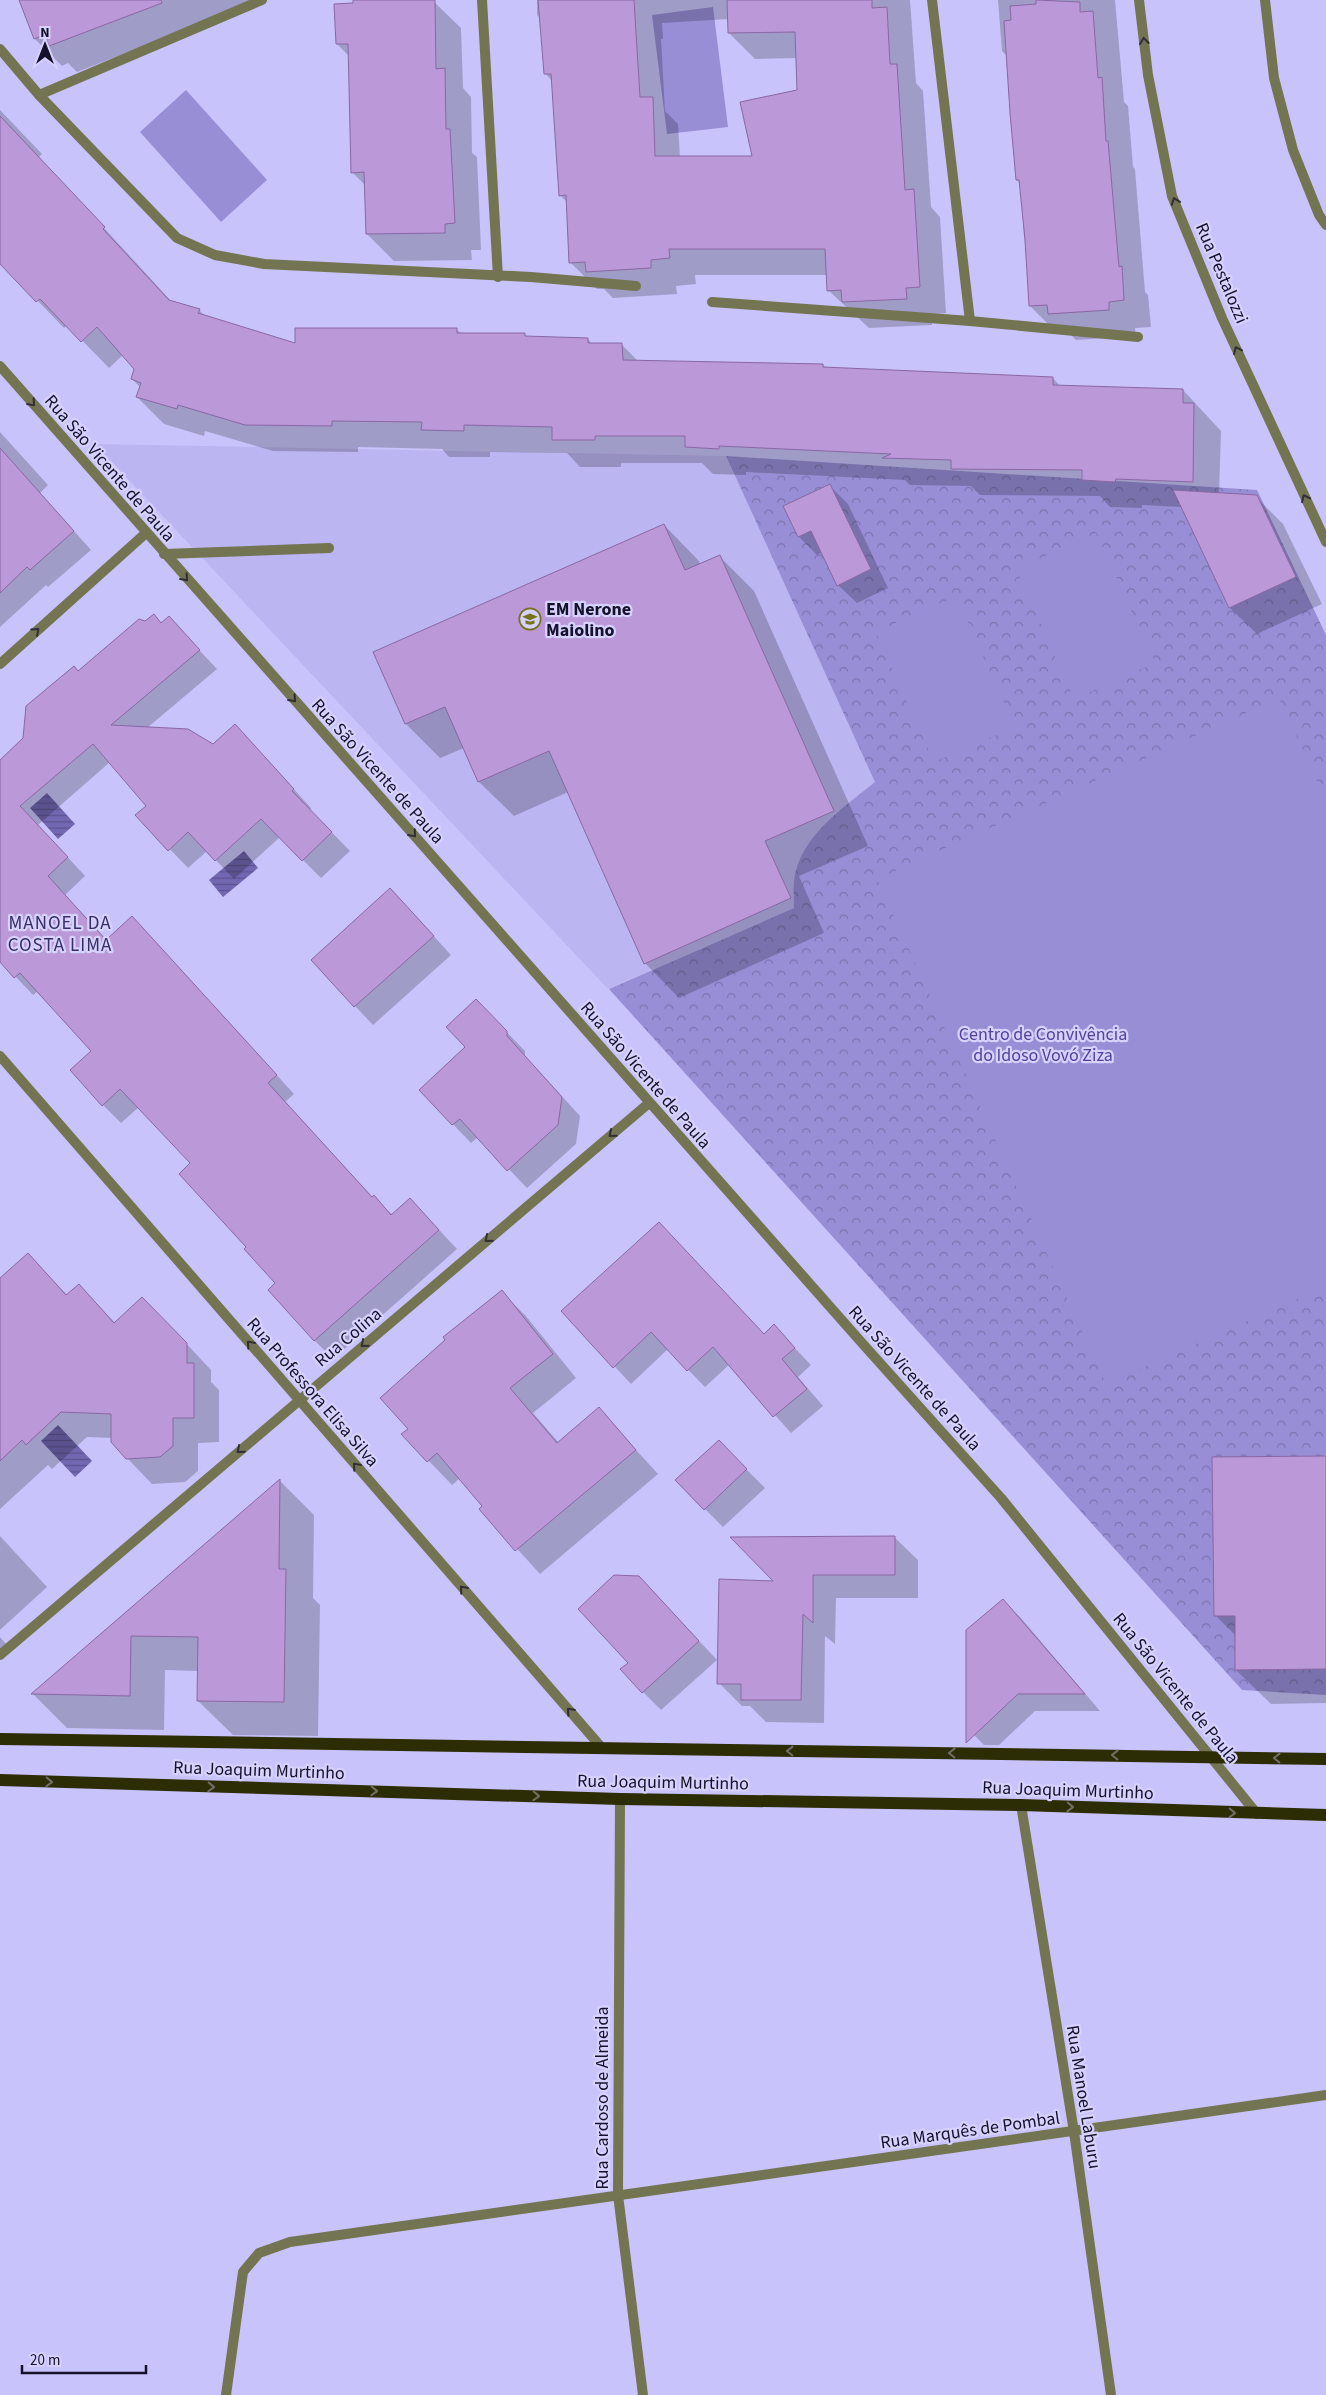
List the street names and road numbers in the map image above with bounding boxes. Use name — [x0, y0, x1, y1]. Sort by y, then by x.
street label: Rua Pestalozzi — [1189, 219, 1254, 327]
street label: Rua São Vicente de Paula — [39, 389, 181, 547]
street label: Rua São Vicente de Paula — [305, 693, 450, 850]
street label: Rua São Vicente de Paula — [575, 996, 717, 1154]
street label: Rua São Vicente de Paula — [842, 1300, 987, 1457]
street label: Rua Colina — [309, 1302, 387, 1373]
street label: Rua Professora Elisa Silva — [241, 1312, 385, 1472]
street label: Rua São Vicente de Paula — [1107, 1607, 1244, 1769]
street label: Rua Joaquim Murtinho — [173, 1755, 345, 1786]
street label: Rua Joaquim Murtinho — [577, 1769, 749, 1796]
street label: Rua Joaquim Murtinho — [982, 1775, 1154, 1806]
street label: Rua Cardoso de Almeida — [590, 2007, 615, 2189]
street label: Rua Manoel Laburu — [1060, 2023, 1107, 2171]
street label: Rua Marquês de Pombal — [879, 2106, 1061, 2155]

